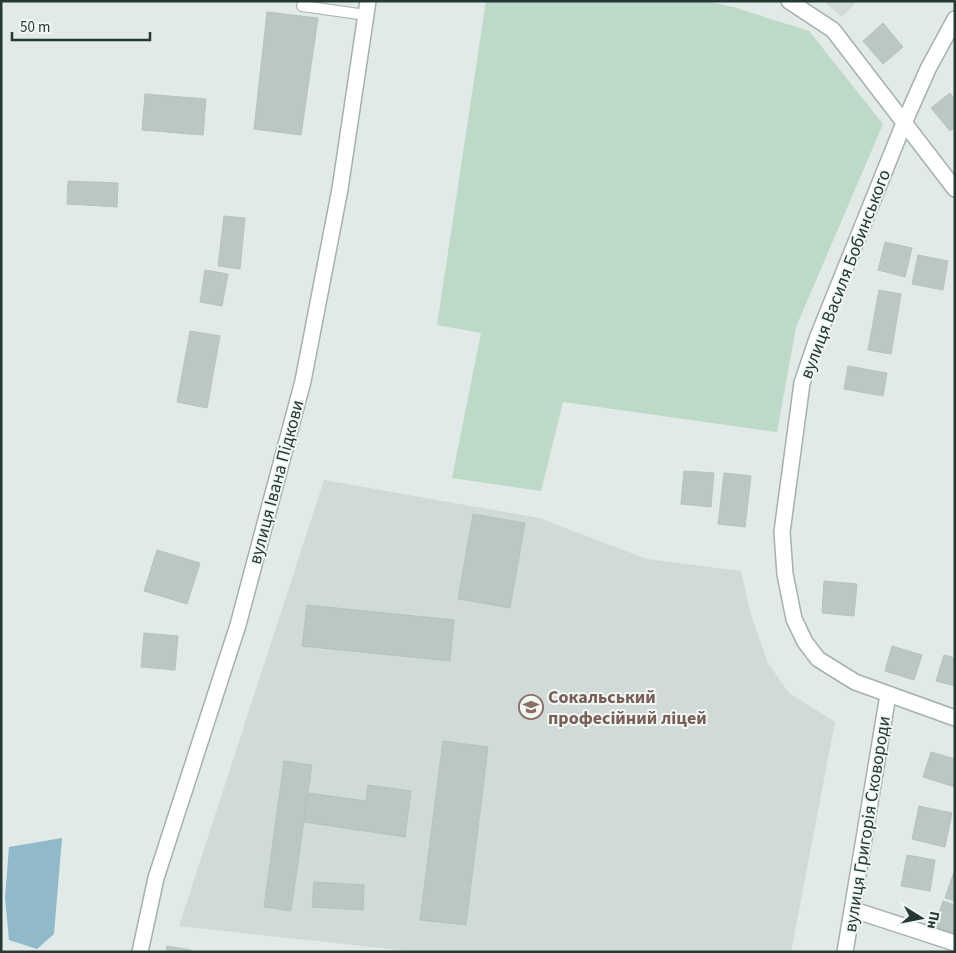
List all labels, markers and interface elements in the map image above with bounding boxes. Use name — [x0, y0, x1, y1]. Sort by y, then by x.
scale bar — [12, 10, 150, 42]
text: 50 m — [20, 17, 50, 38]
street label: вулиця Василя Бобинського — [794, 166, 897, 383]
street label: вулиця Івана Підкови — [243, 397, 310, 567]
place label: Сокальський професійний ліцей — [548, 685, 707, 731]
school or university icon: Сокальський професійний ліцей — [518, 694, 544, 720]
street label: вулиця Григорія Сковороди — [838, 714, 897, 934]
north arrow — [896, 893, 946, 943]
text: Пн — [921, 910, 944, 930]

